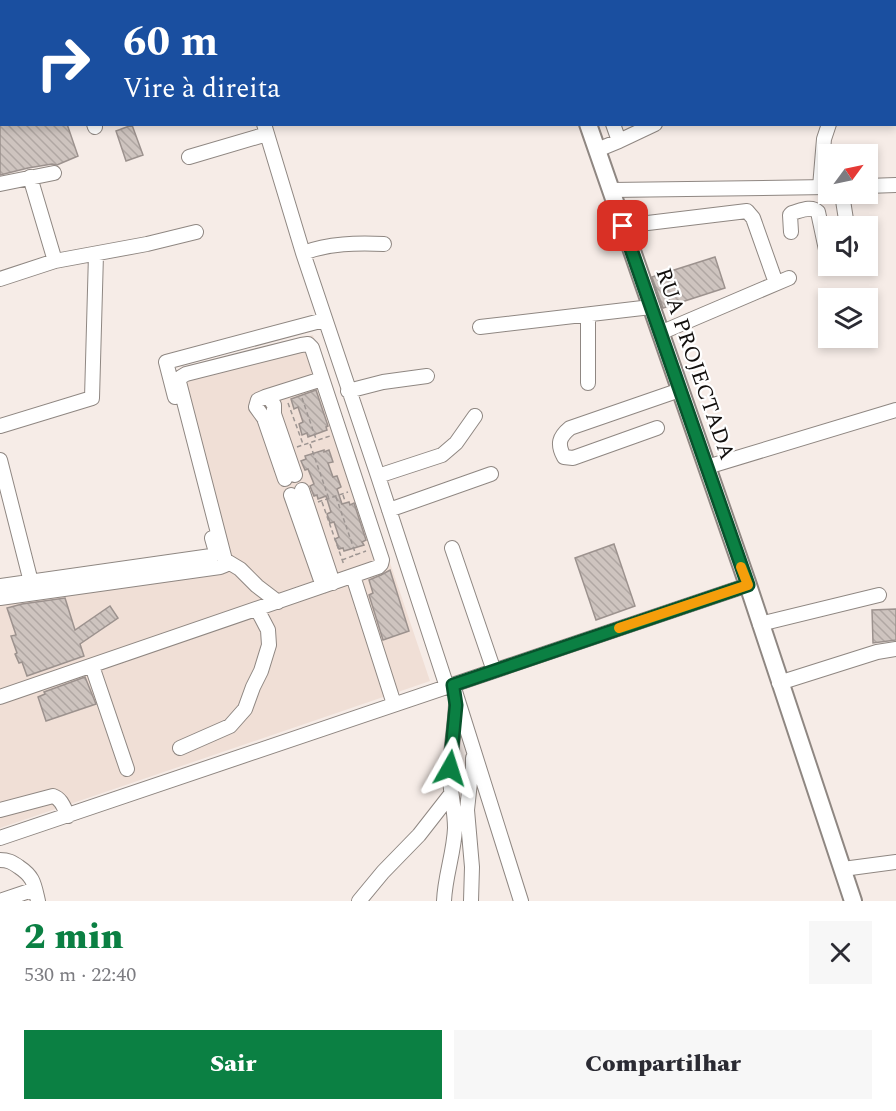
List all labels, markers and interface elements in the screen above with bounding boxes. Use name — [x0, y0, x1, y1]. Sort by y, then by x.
text: 60 m — [123, 11, 218, 74]
icon: right — [24, 24, 102, 102]
text: Vire à direita — [123, 68, 280, 110]
north arrow — [818, 144, 878, 204]
map controls — [818, 144, 878, 348]
pin — [597, 200, 648, 251]
icon: arrive — [606, 209, 639, 242]
button: sound — [818, 216, 878, 276]
street label: RUA PROJECTADA — [647, 264, 743, 464]
button: layers — [818, 288, 878, 348]
position arrow — [418, 736, 482, 800]
text: 2 min — [24, 910, 124, 965]
button: close — [809, 921, 872, 984]
text: 530 m · 22:40 — [24, 960, 136, 990]
button: Sair — [24, 1030, 442, 1099]
button: Compartilhar — [454, 1030, 872, 1099]

